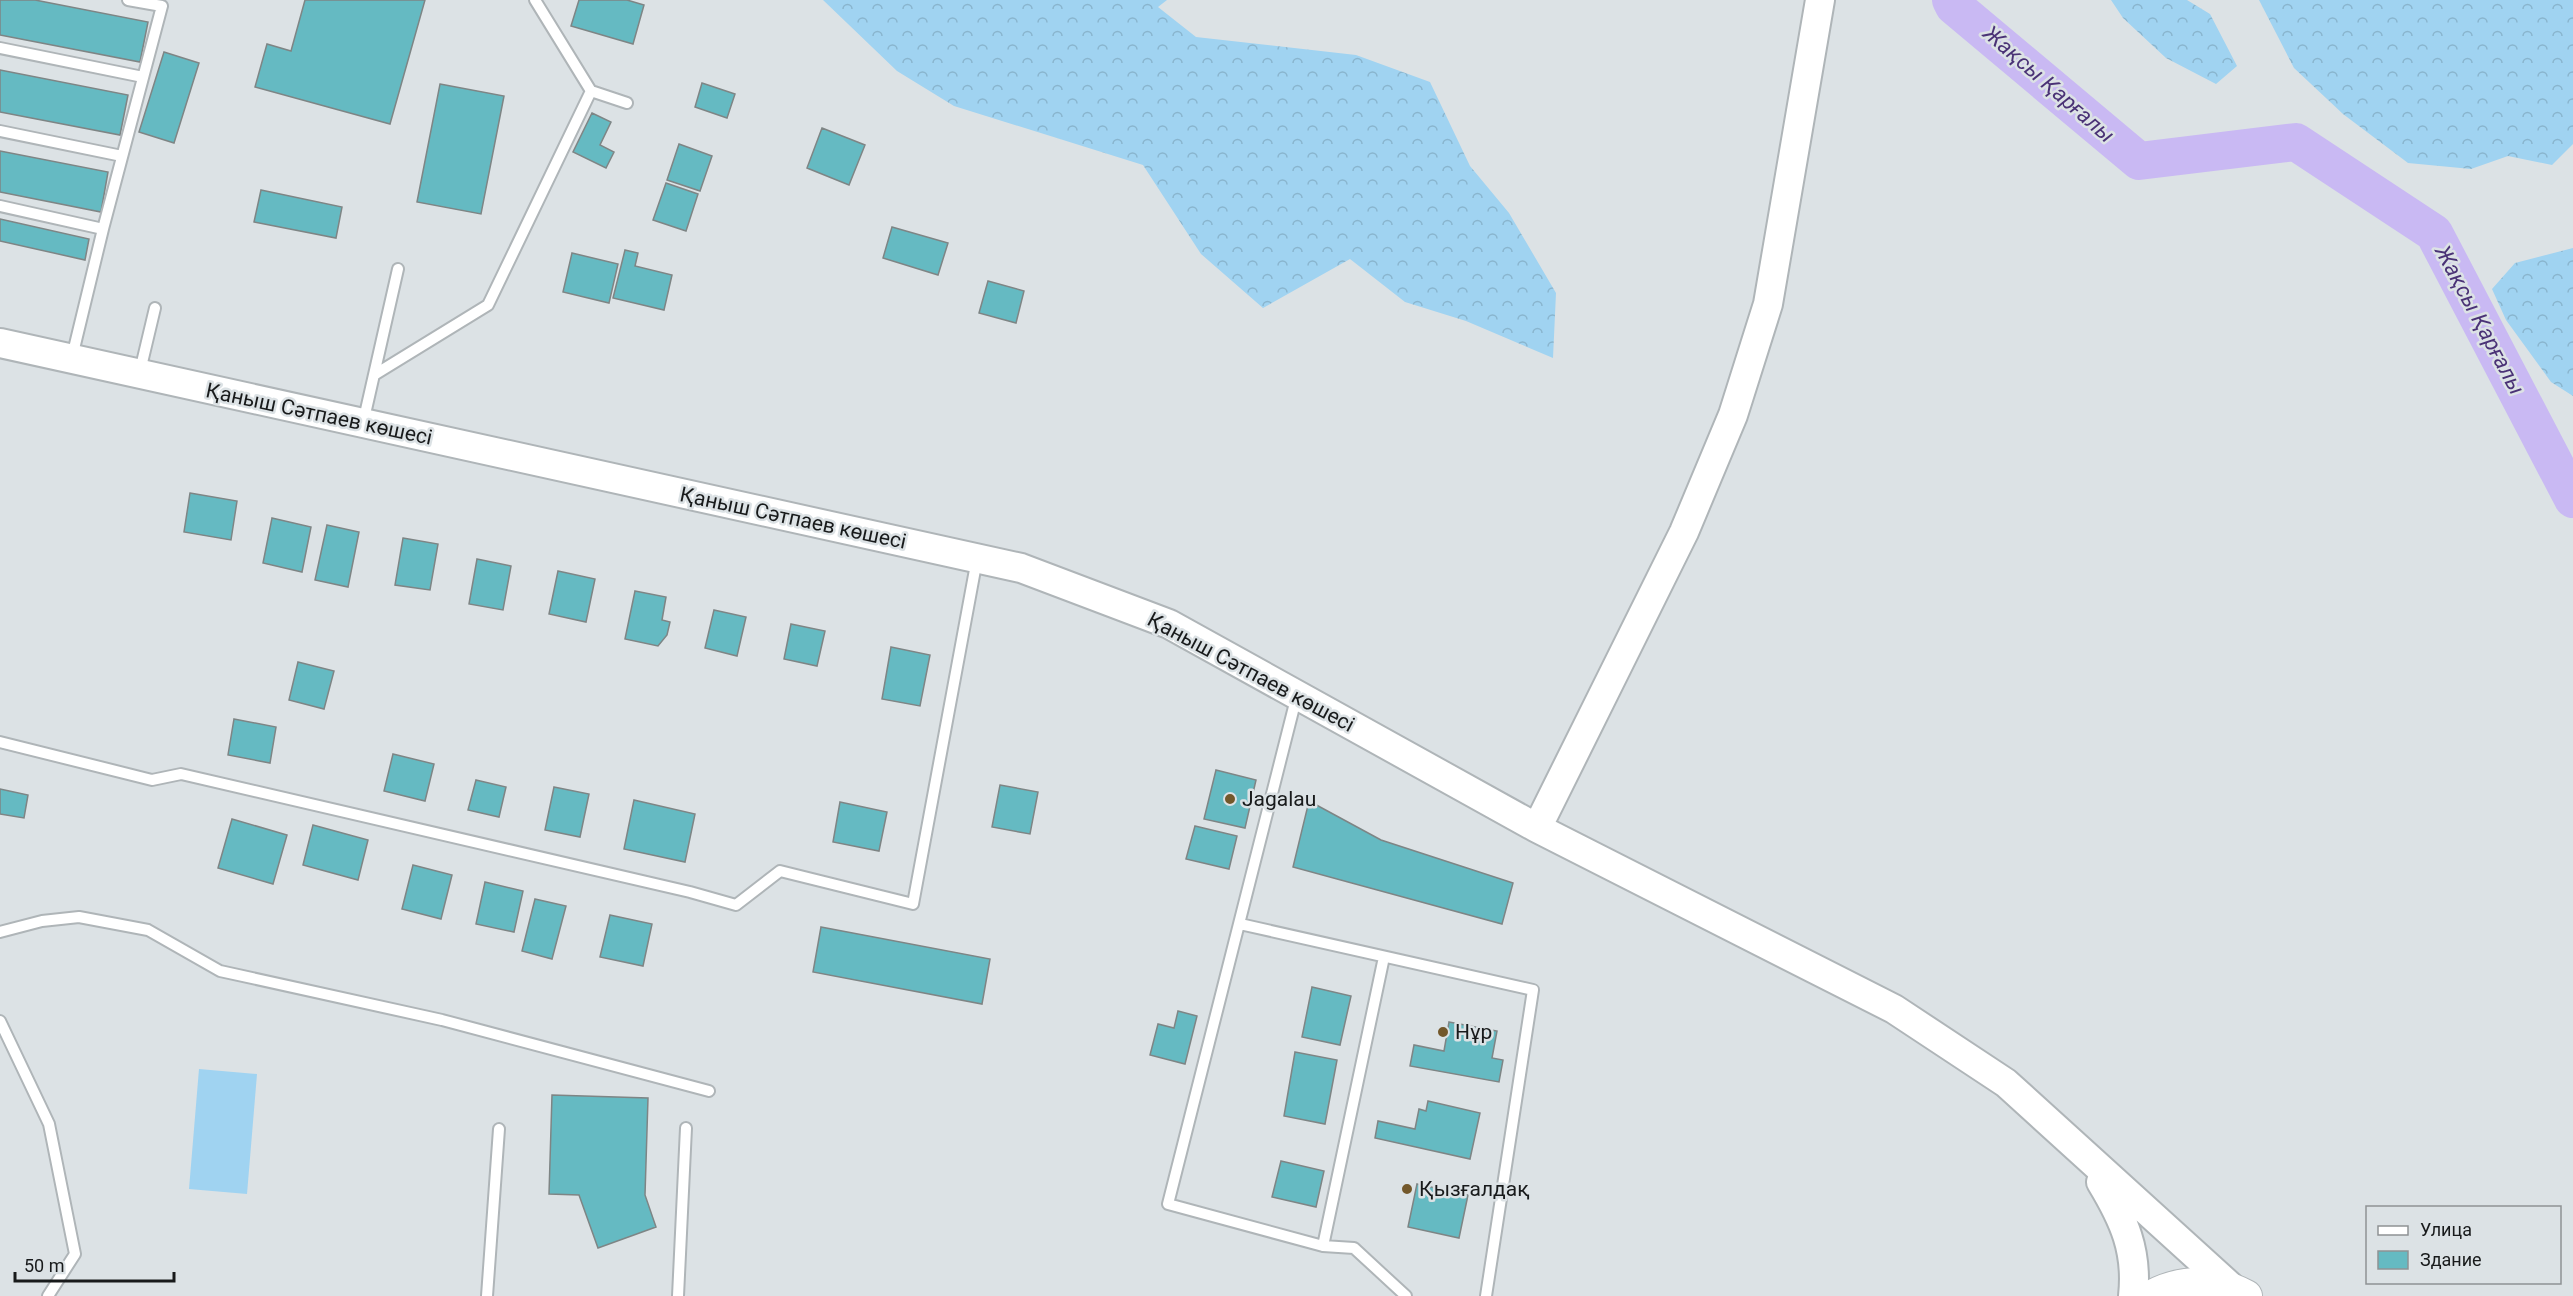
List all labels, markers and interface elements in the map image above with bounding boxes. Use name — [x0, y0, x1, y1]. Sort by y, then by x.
water label: Жақсы Қарғалы — [1978, 20, 2120, 148]
water label: Жақсы Қарғалы — [2430, 240, 2530, 399]
street label: Қаныш Сәтпаев көшесі — [204, 378, 434, 450]
street label: Қаныш Сәтпаев көшесі — [678, 482, 908, 554]
street label: Қаныш Сәтпаев көшесі — [1144, 607, 1358, 737]
place label: Jagalau — [1242, 787, 1316, 811]
marker: Jagalau — [1223, 792, 1237, 806]
place label: Нұр — [1455, 1020, 1492, 1044]
marker: Нұр — [1436, 1025, 1450, 1039]
place label: Қызғалдақ — [1419, 1177, 1530, 1201]
marker: Қызғалдақ — [1400, 1182, 1414, 1196]
legend — [2366, 1206, 2561, 1284]
text: Улица — [2420, 1219, 2472, 1240]
scale bar — [15, 1245, 174, 1283]
text: Здание — [2420, 1249, 2482, 1270]
text: 50 m — [24, 1255, 64, 1276]

